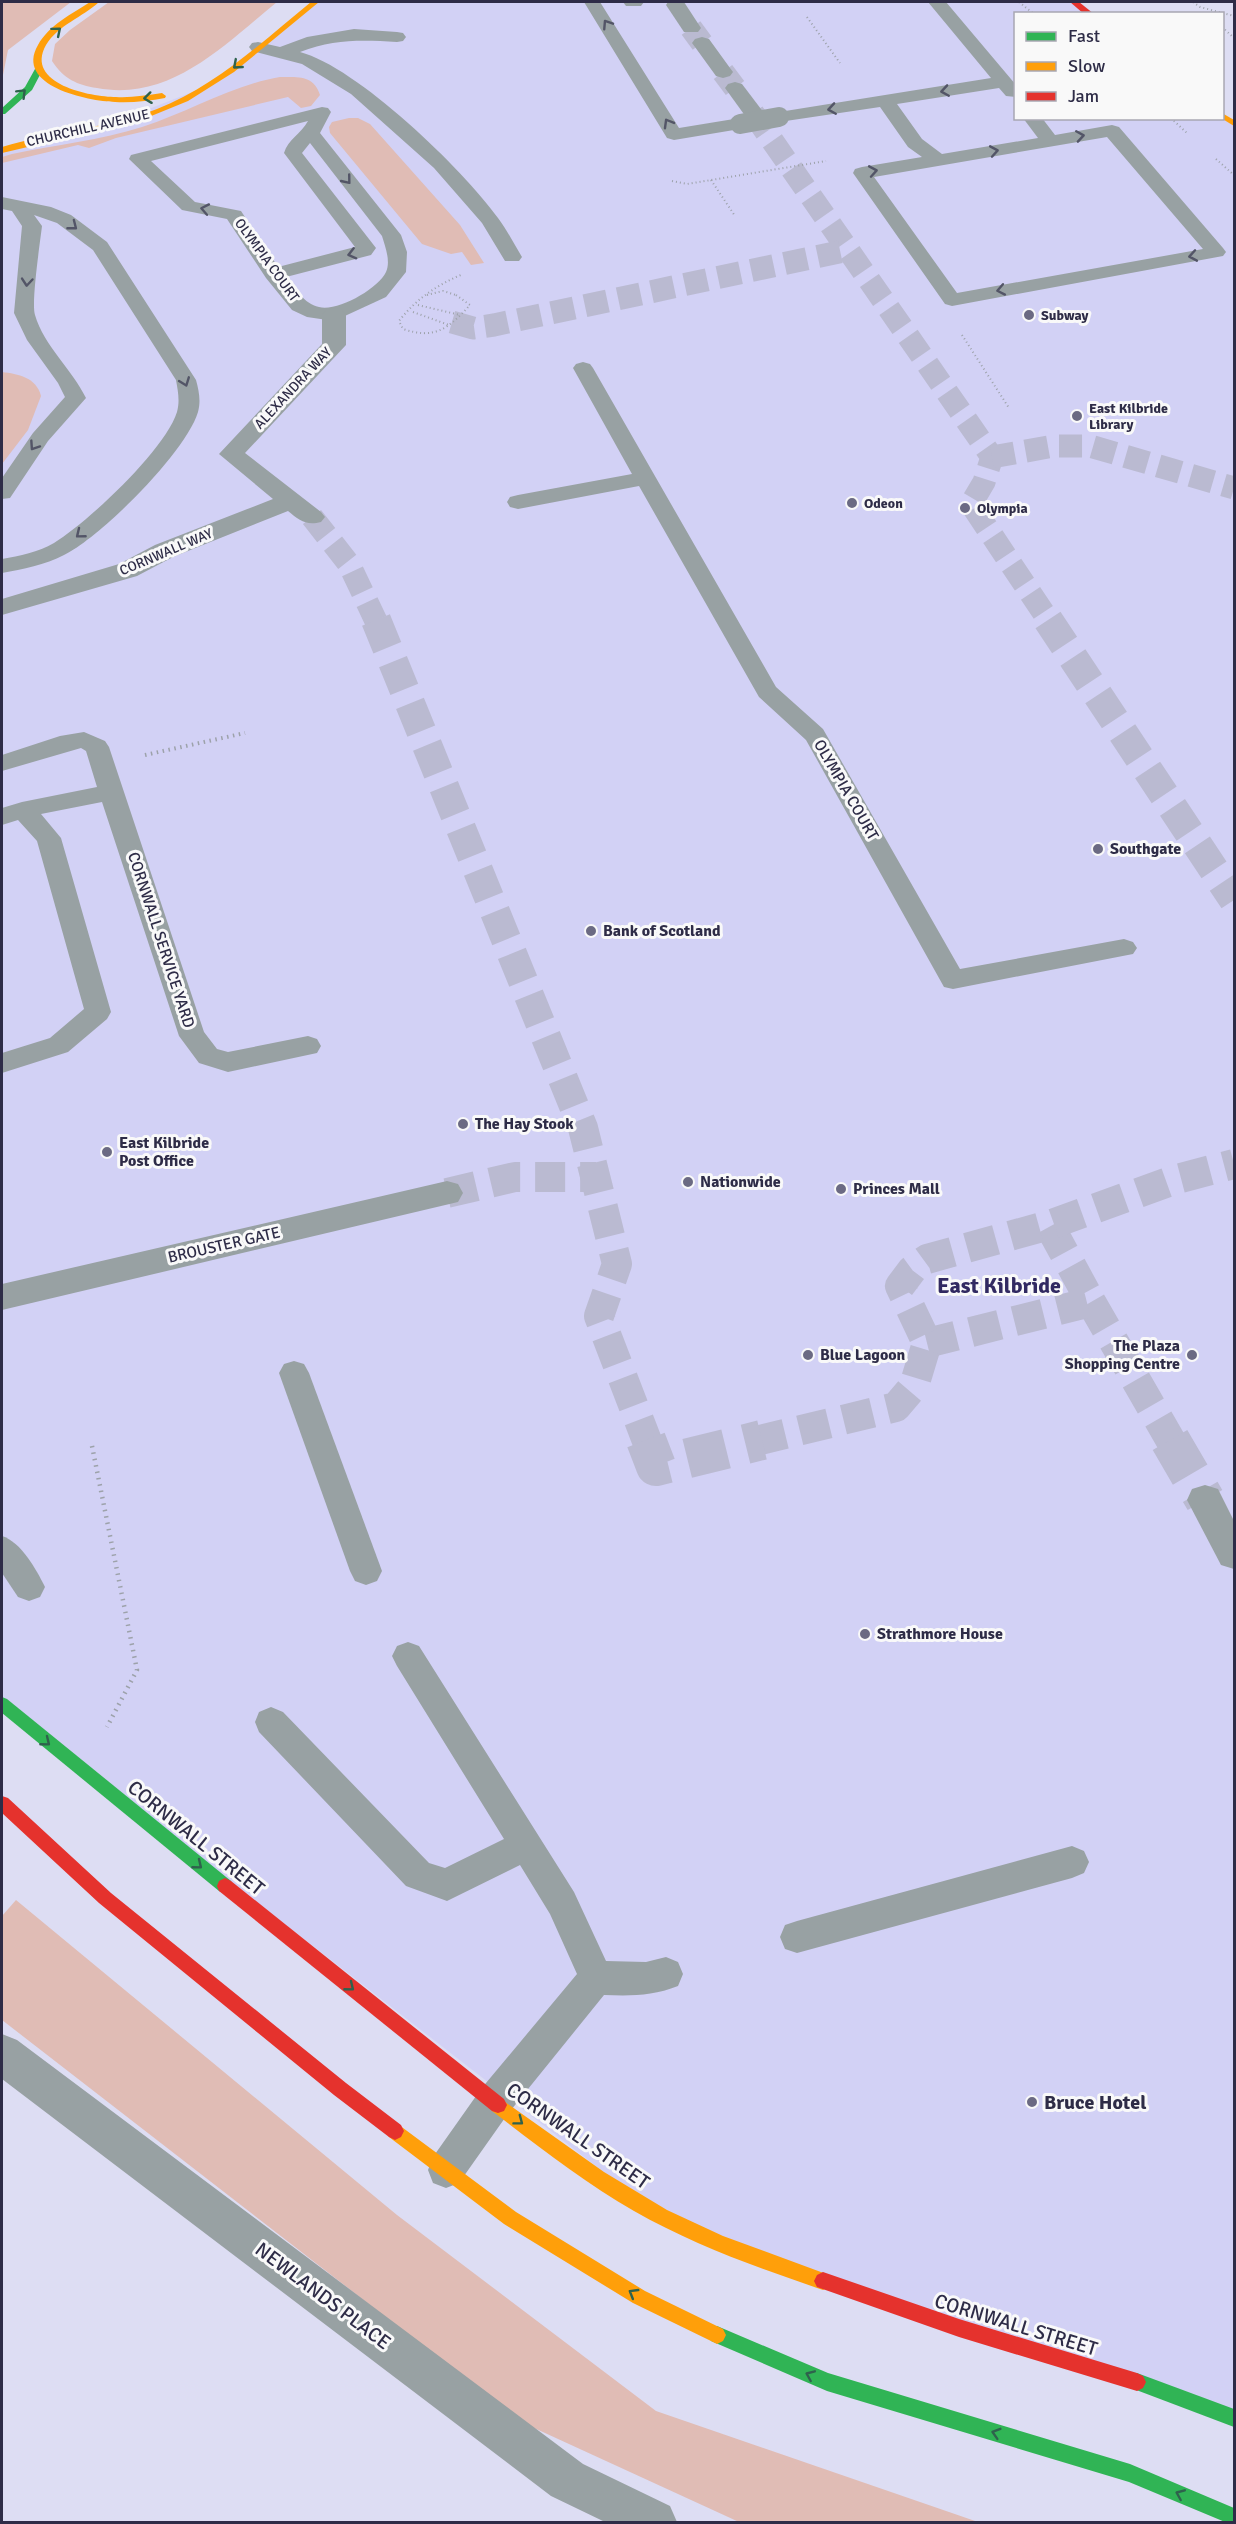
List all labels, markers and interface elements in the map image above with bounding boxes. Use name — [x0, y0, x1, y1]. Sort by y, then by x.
legend — [1014, 12, 1224, 120]
one-way arrow — [602, 20, 614, 30]
text: Fast — [1068, 25, 1100, 47]
one-way arrow — [50, 27, 61, 38]
text: Slow — [1068, 55, 1105, 77]
one-way arrow — [233, 57, 244, 68]
one-way arrow — [941, 84, 950, 96]
text: Jam — [1068, 85, 1099, 107]
one-way arrow — [15, 90, 26, 101]
one-way arrow — [143, 91, 152, 103]
one-way arrow — [827, 102, 837, 115]
street label: CHURCHILL AVENUE — [25, 106, 151, 150]
one-way arrow — [664, 119, 675, 129]
one-way arrow — [1075, 131, 1084, 143]
one-way arrow — [989, 145, 999, 157]
one-way arrow — [868, 166, 878, 178]
one-way arrow — [339, 173, 350, 184]
one-way arrow — [200, 203, 210, 216]
street label: OLYMPIA COURT — [231, 215, 303, 305]
one-way arrow — [67, 218, 78, 229]
one-way arrow — [347, 247, 358, 259]
one-way arrow — [1188, 249, 1198, 262]
one-way arrow — [21, 278, 34, 287]
one-way arrow — [996, 283, 1006, 296]
place label: Subway — [1041, 307, 1088, 324]
marker: Subway — [1022, 308, 1036, 322]
street label: ALEXANDRA WAY — [251, 344, 335, 432]
one-way arrow — [178, 377, 191, 387]
place label: East Kilbride Library — [1089, 400, 1168, 433]
marker: East Kilbride Library — [1070, 409, 1084, 423]
one-way arrow — [30, 439, 41, 450]
place label: Odeon — [864, 495, 903, 512]
marker: Odeon — [845, 496, 859, 510]
place label: Olympia — [977, 500, 1028, 517]
marker: Olympia — [958, 501, 972, 515]
street label: CORNWALL WAY — [117, 525, 215, 579]
one-way arrow — [76, 527, 87, 538]
street label: OLYMPIA COURT — [809, 736, 883, 844]
place label: Southgate — [1110, 839, 1181, 859]
marker: Southgate — [1091, 842, 1105, 856]
street label: CORNWALL SERVICE YARD — [123, 850, 199, 1030]
place label: Bank of Scotland — [603, 921, 721, 941]
marker: Bank of Scotland — [584, 924, 598, 938]
place label: The Hay Stook — [475, 1114, 574, 1134]
marker: The Hay Stook — [456, 1117, 470, 1131]
place label: East Kilbride Post Office — [119, 1133, 209, 1171]
marker: East Kilbride Post Office — [100, 1145, 114, 1159]
place label: Nationwide — [700, 1172, 781, 1192]
marker: Nationwide — [681, 1175, 695, 1189]
place label: Princes Mall — [853, 1179, 940, 1199]
marker: Princes Mall — [834, 1182, 848, 1196]
street label: BROUSTER GATE — [166, 1222, 282, 1268]
district label: East Kilbride — [937, 1272, 1061, 1299]
place label: The Plaza Shopping Centre — [1065, 1336, 1180, 1374]
place label: Blue Lagoon — [820, 1345, 906, 1365]
marker: Blue Lagoon — [801, 1348, 815, 1362]
marker: The Plaza Shopping Centre — [1185, 1348, 1199, 1362]
place label: Strathmore House — [877, 1624, 1003, 1644]
marker: Strathmore House — [858, 1627, 872, 1641]
one-way arrow — [39, 1735, 50, 1746]
street label: CORNWALL STREET — [122, 1775, 270, 1901]
one-way arrow — [191, 1857, 202, 1868]
one-way arrow — [343, 1979, 354, 1990]
street label: CORNWALL STREET — [502, 2077, 655, 2195]
place label: Bruce Hotel — [1044, 2090, 1146, 2115]
marker: Bruce Hotel — [1025, 2095, 1039, 2109]
one-way arrow — [512, 2113, 523, 2124]
street label: NEWLANDS PLACE — [250, 2237, 396, 2355]
one-way arrow — [629, 2288, 639, 2300]
street label: CORNWALL STREET — [931, 2288, 1101, 2362]
one-way arrow — [805, 2370, 816, 2382]
one-way arrow — [991, 2427, 1002, 2440]
one-way arrow — [1176, 2490, 1187, 2502]

